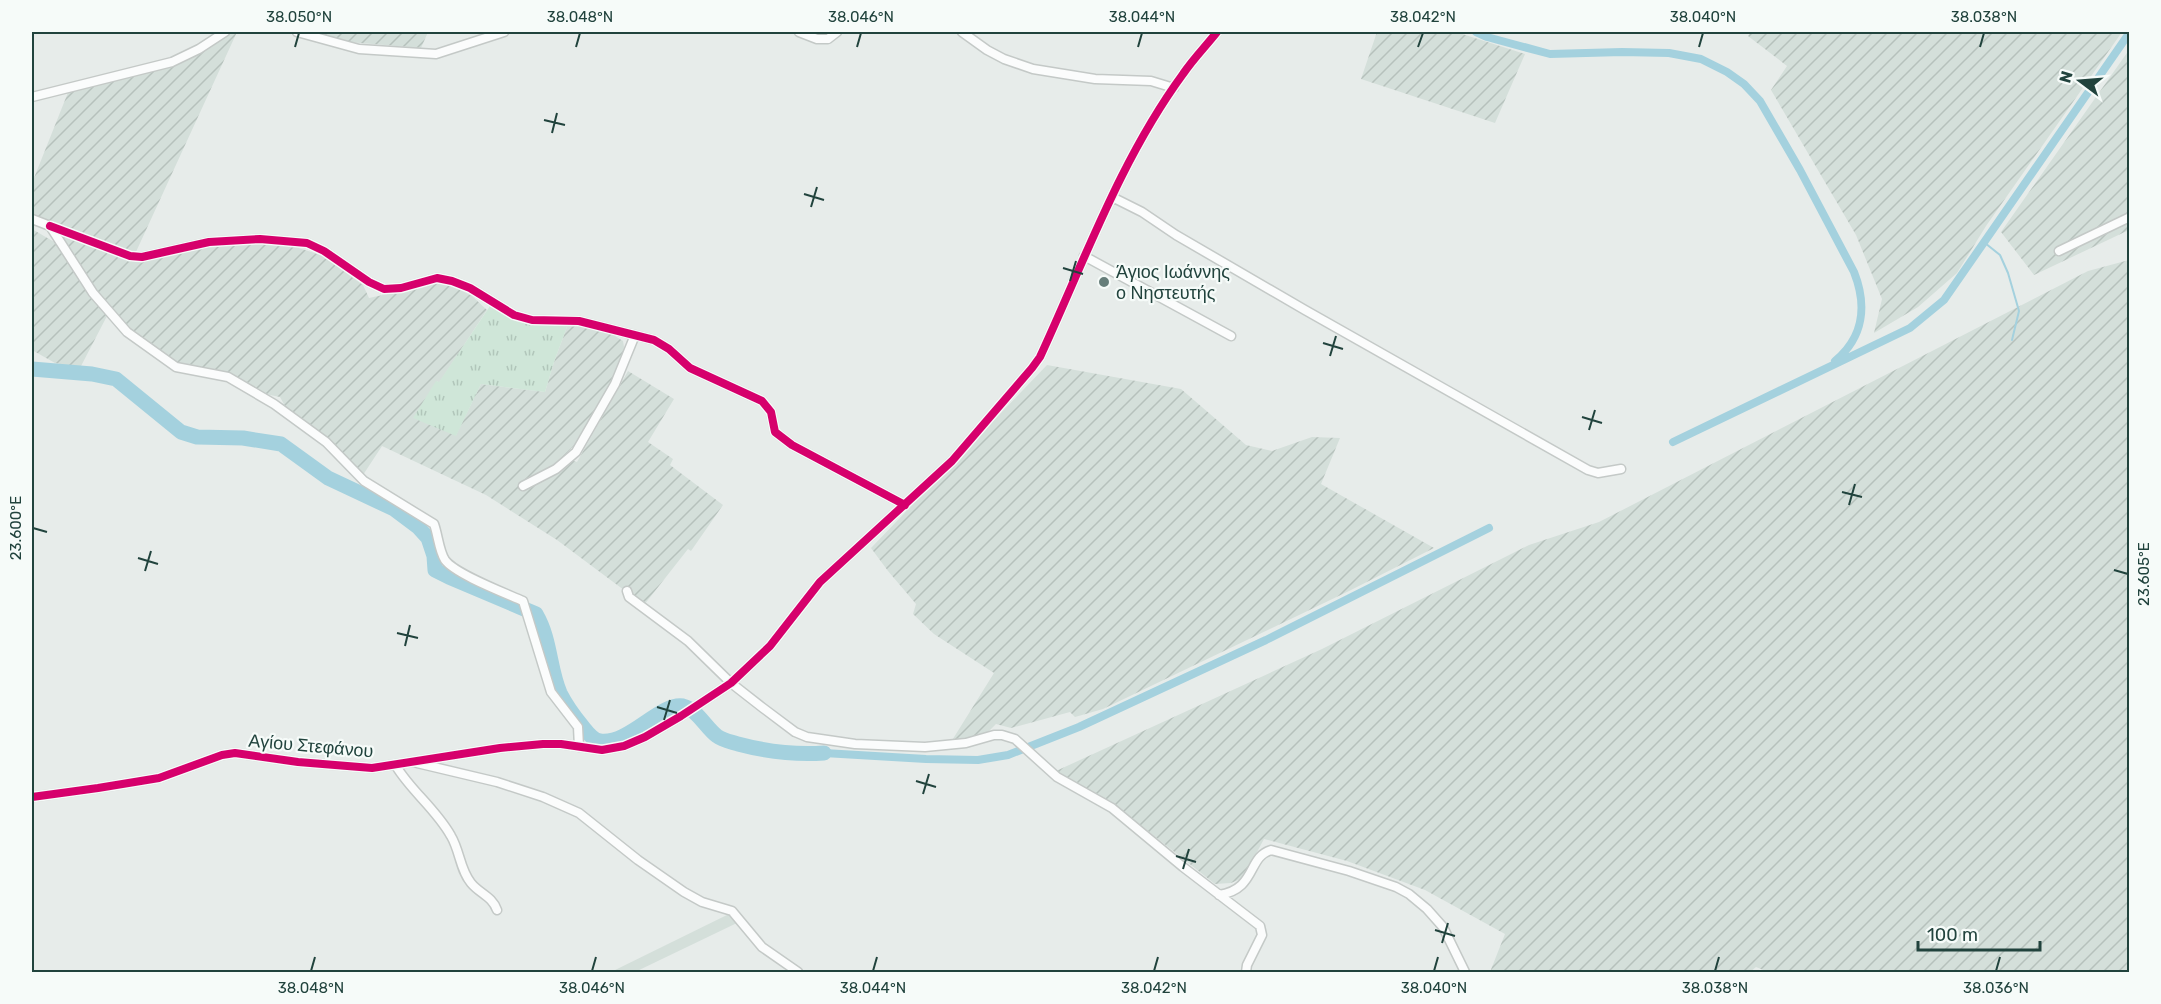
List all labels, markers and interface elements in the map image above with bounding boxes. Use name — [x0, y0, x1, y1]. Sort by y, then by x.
text: 38.050°N — [266, 8, 332, 26]
text: 38.048°N — [547, 8, 613, 26]
text: 38.046°N — [828, 8, 894, 26]
text: 38.044°N — [1109, 8, 1175, 26]
text: 38.042°N — [1390, 8, 1456, 26]
text: 38.040°N — [1670, 8, 1736, 26]
text: 38.038°N — [1951, 8, 2017, 26]
north arrow — [2050, 51, 2110, 111]
text: N — [2055, 69, 2077, 85]
place label: Άγιος Ιωάννης ο Νηστευτής — [1116, 261, 1230, 304]
marker: Άγιος Ιωάννης ο Νηστευτής — [1097, 275, 1111, 289]
text: 23.600°E — [7, 496, 25, 560]
text: 23.605°E — [2135, 542, 2153, 606]
street label: Αγίου Στεφάνου — [248, 730, 374, 762]
scale bar — [1918, 914, 2040, 952]
text: 100 m — [1927, 924, 1978, 946]
text: 38.048°N — [278, 979, 344, 997]
text: 38.046°N — [559, 979, 625, 997]
text: 38.044°N — [840, 979, 906, 997]
text: 38.042°N — [1121, 979, 1187, 997]
text: 38.040°N — [1401, 979, 1467, 997]
text: 38.038°N — [1682, 979, 1748, 997]
text: 38.036°N — [1963, 979, 2029, 997]

